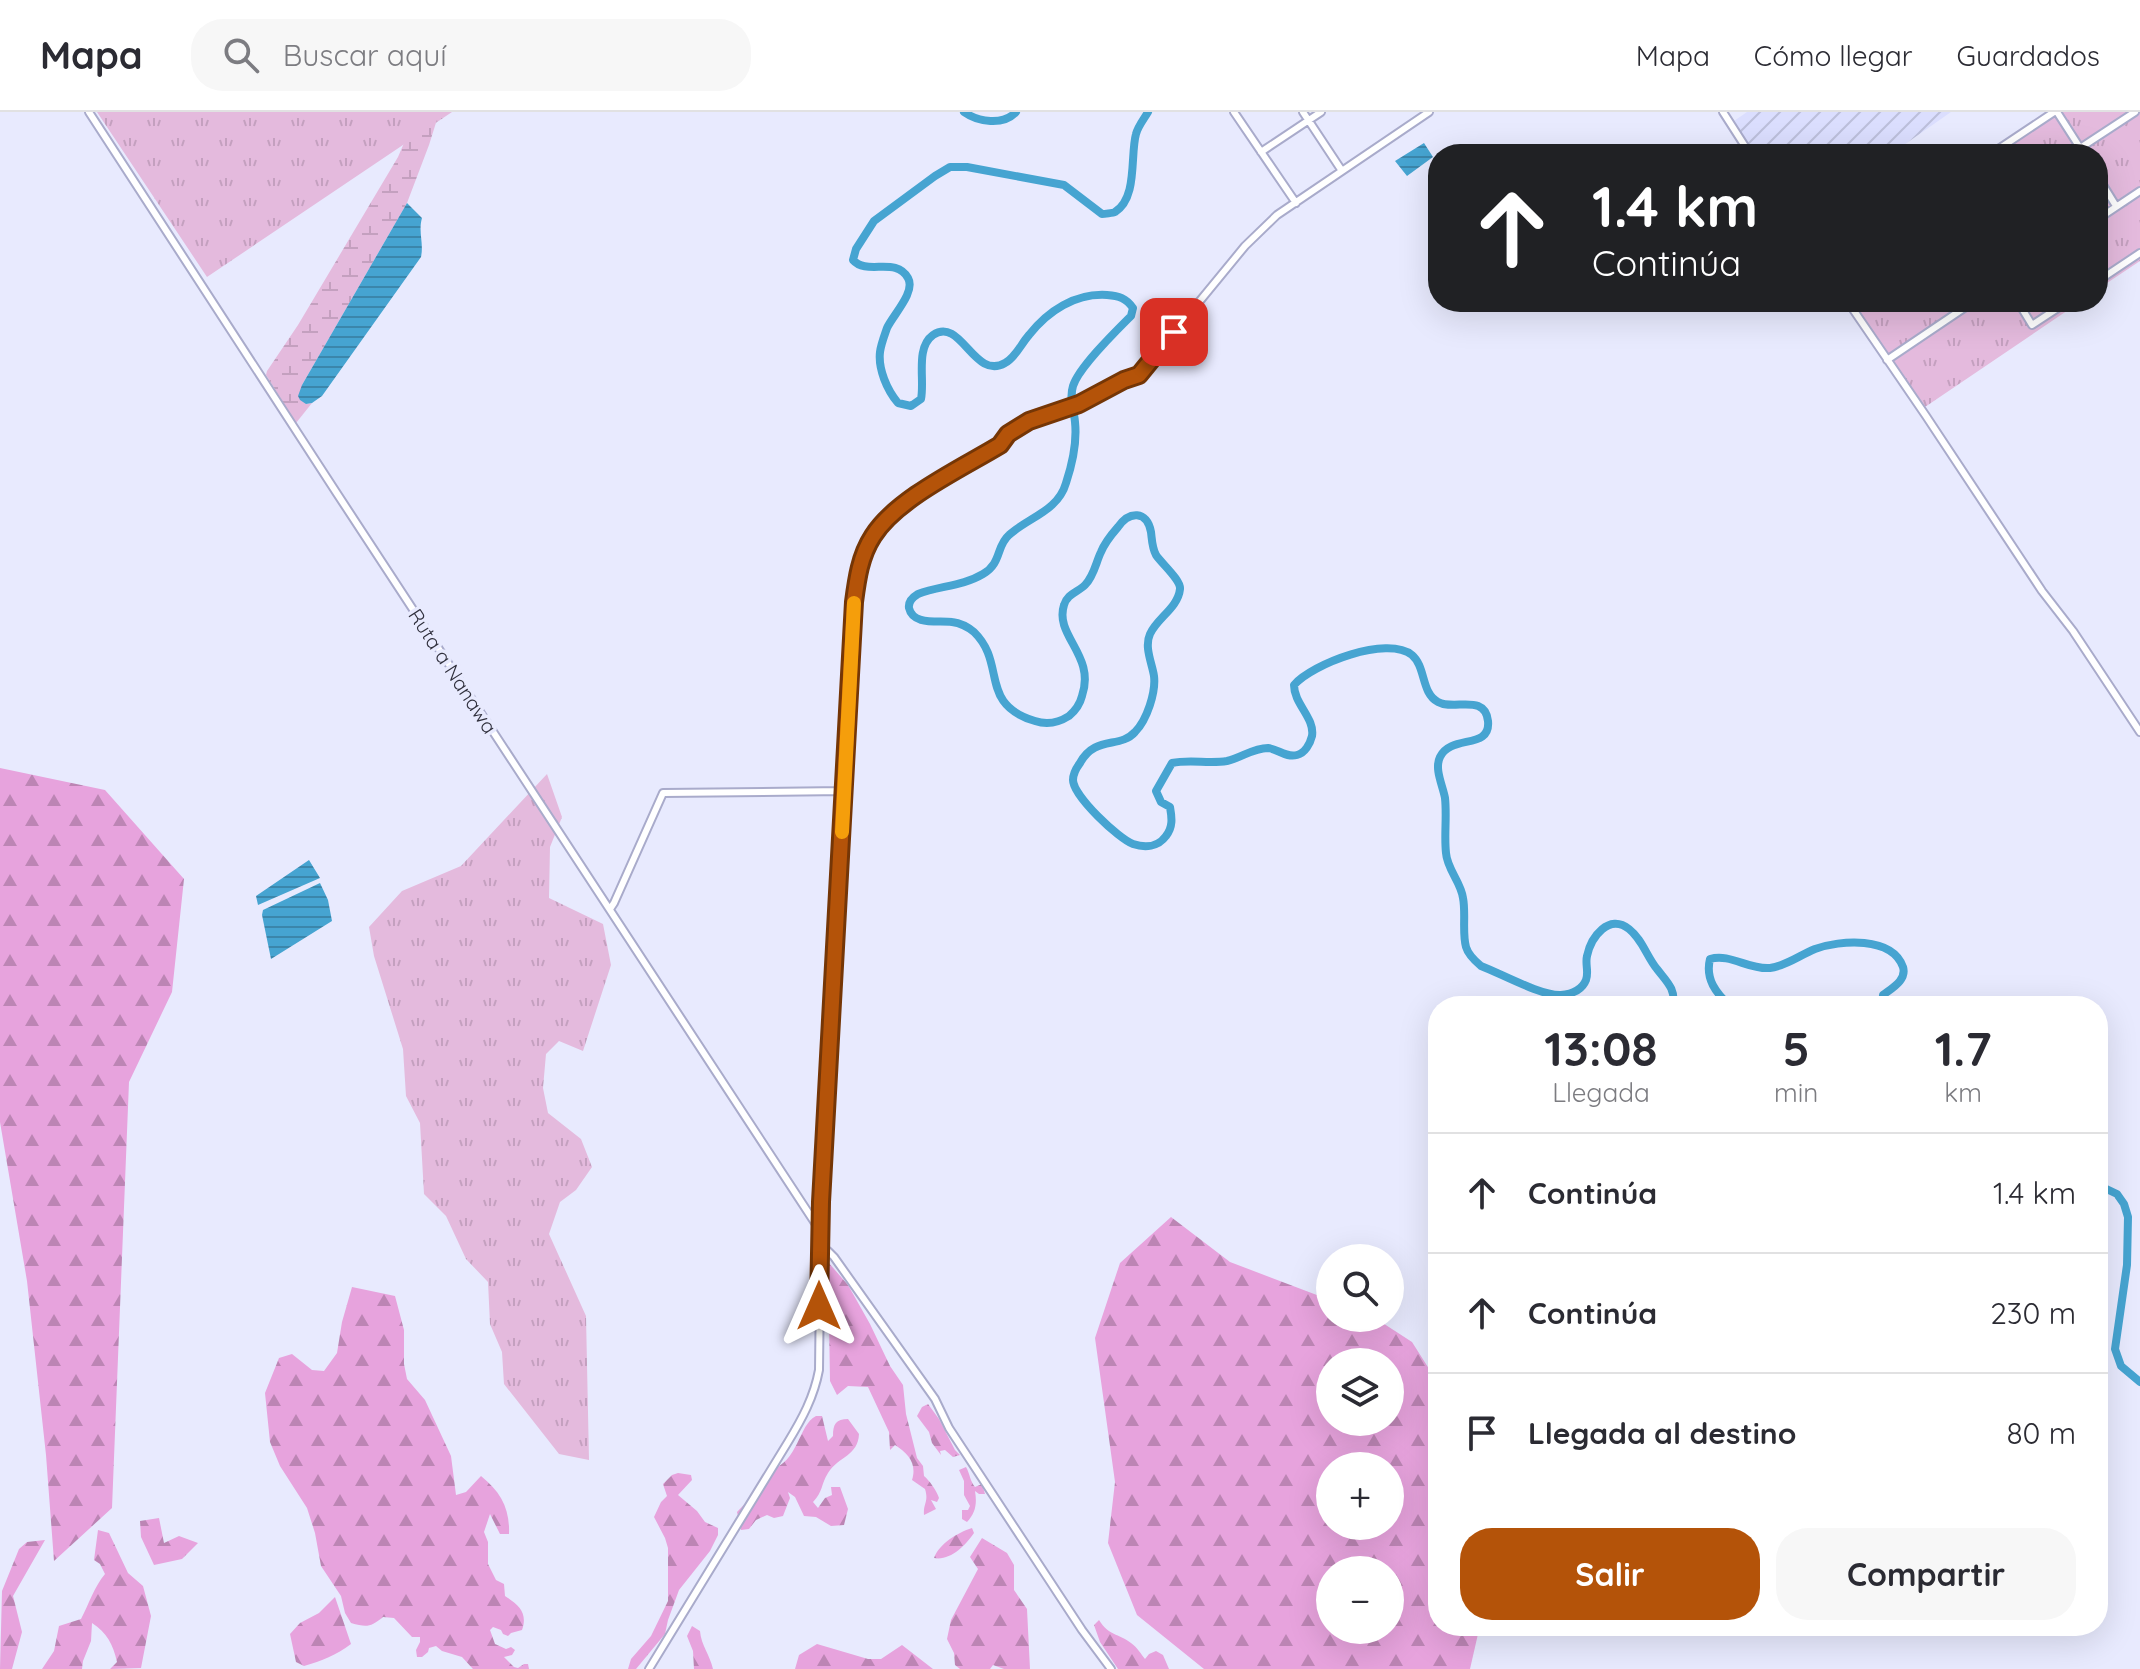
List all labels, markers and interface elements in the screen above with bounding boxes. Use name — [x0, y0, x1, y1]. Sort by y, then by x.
search box — [191, 19, 751, 91]
text: Mapa — [40, 31, 143, 79]
icon: search — [219, 33, 263, 77]
text: Buscar aquí — [283, 36, 447, 74]
text: Mapa — [1636, 38, 1710, 73]
text: Cómo llegar — [1754, 38, 1913, 73]
text: Guardados — [1957, 38, 2100, 73]
text: 1.4 km — [1592, 171, 1758, 241]
icon: ahead — [1460, 176, 1564, 280]
text: Continúa — [1592, 240, 1741, 285]
pin — [1140, 298, 1208, 366]
icon: arrive — [1152, 310, 1196, 354]
street label: Ruta a Nanawa — [403, 604, 503, 738]
text: 13:08 — [1544, 1018, 1658, 1078]
text: 5 — [1782, 1018, 1810, 1078]
text: 1.7 — [1935, 1018, 1992, 1078]
text: Llegada — [1552, 1076, 1650, 1109]
text: min — [1774, 1076, 1818, 1109]
text: km — [1944, 1076, 1982, 1109]
icon: ahead — [1460, 1171, 1504, 1215]
text: Continúa — [1528, 1174, 1657, 1212]
text: 1.4 km — [1993, 1174, 2076, 1212]
map controls — [1316, 1244, 1404, 1644]
button: search — [1316, 1244, 1404, 1332]
position arrow — [777, 1264, 861, 1348]
icon: ahead — [1460, 1291, 1504, 1335]
text: Continúa — [1528, 1294, 1657, 1332]
text: 230 m — [1990, 1294, 2076, 1332]
button: layers — [1316, 1348, 1404, 1436]
icon: arrive — [1460, 1411, 1504, 1455]
text: Llegada al destino — [1528, 1414, 1796, 1452]
text: 80 m — [2006, 1414, 2076, 1452]
button: + — [1316, 1452, 1404, 1540]
button: Salir — [1460, 1528, 1760, 1620]
button: Compartir — [1776, 1528, 2076, 1620]
button: − — [1316, 1556, 1404, 1644]

